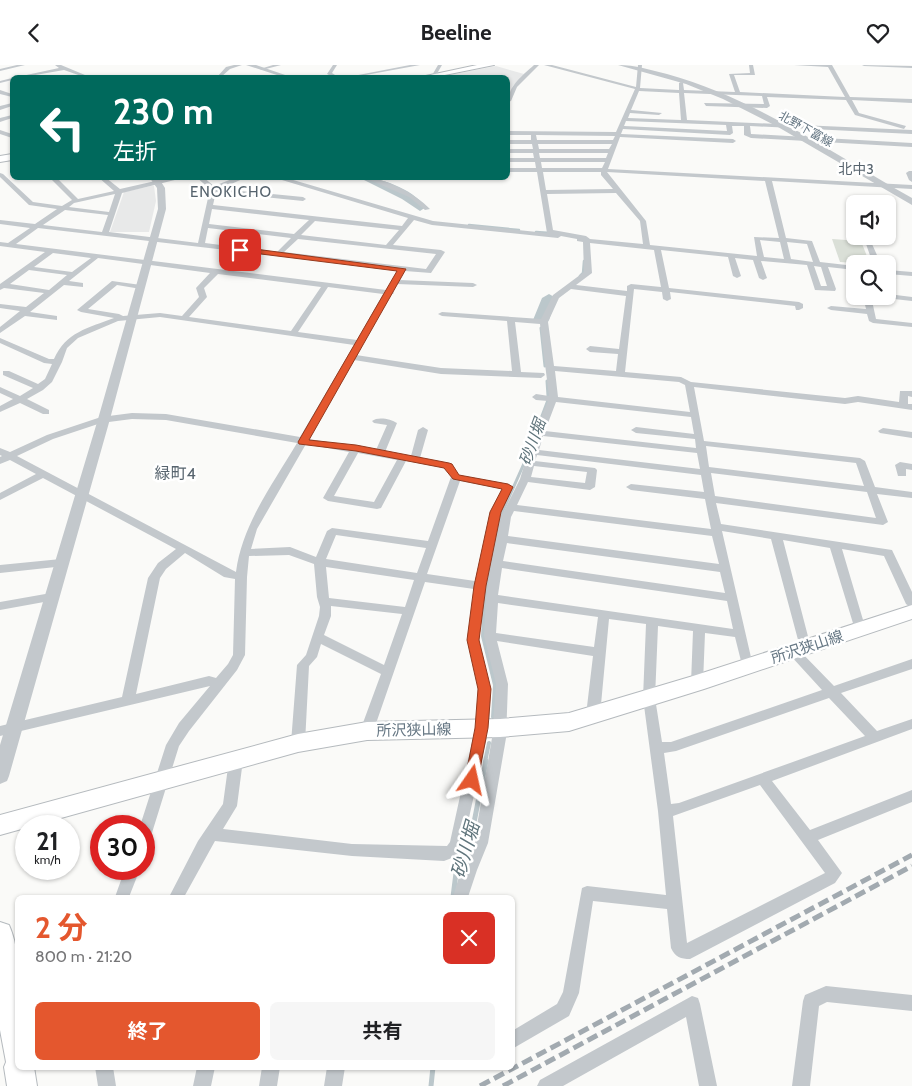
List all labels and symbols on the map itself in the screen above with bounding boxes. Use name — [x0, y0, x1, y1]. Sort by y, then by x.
street label: 北野下富線 — [776, 107, 836, 150]
district label: 北中3 — [838, 160, 874, 178]
district label: ENOKICHO — [190, 183, 272, 201]
pin — [219, 229, 261, 271]
water label: 砂川堀 — [515, 414, 551, 468]
district label: 緑町4 — [154, 464, 196, 483]
street label: 所沢狭山線 — [769, 627, 845, 667]
street label: 所沢狭山線 — [376, 720, 452, 740]
position arrow — [445, 753, 497, 805]
speed limit sign: 30 — [90, 815, 155, 880]
water label: 砂川堀 — [447, 817, 485, 881]

